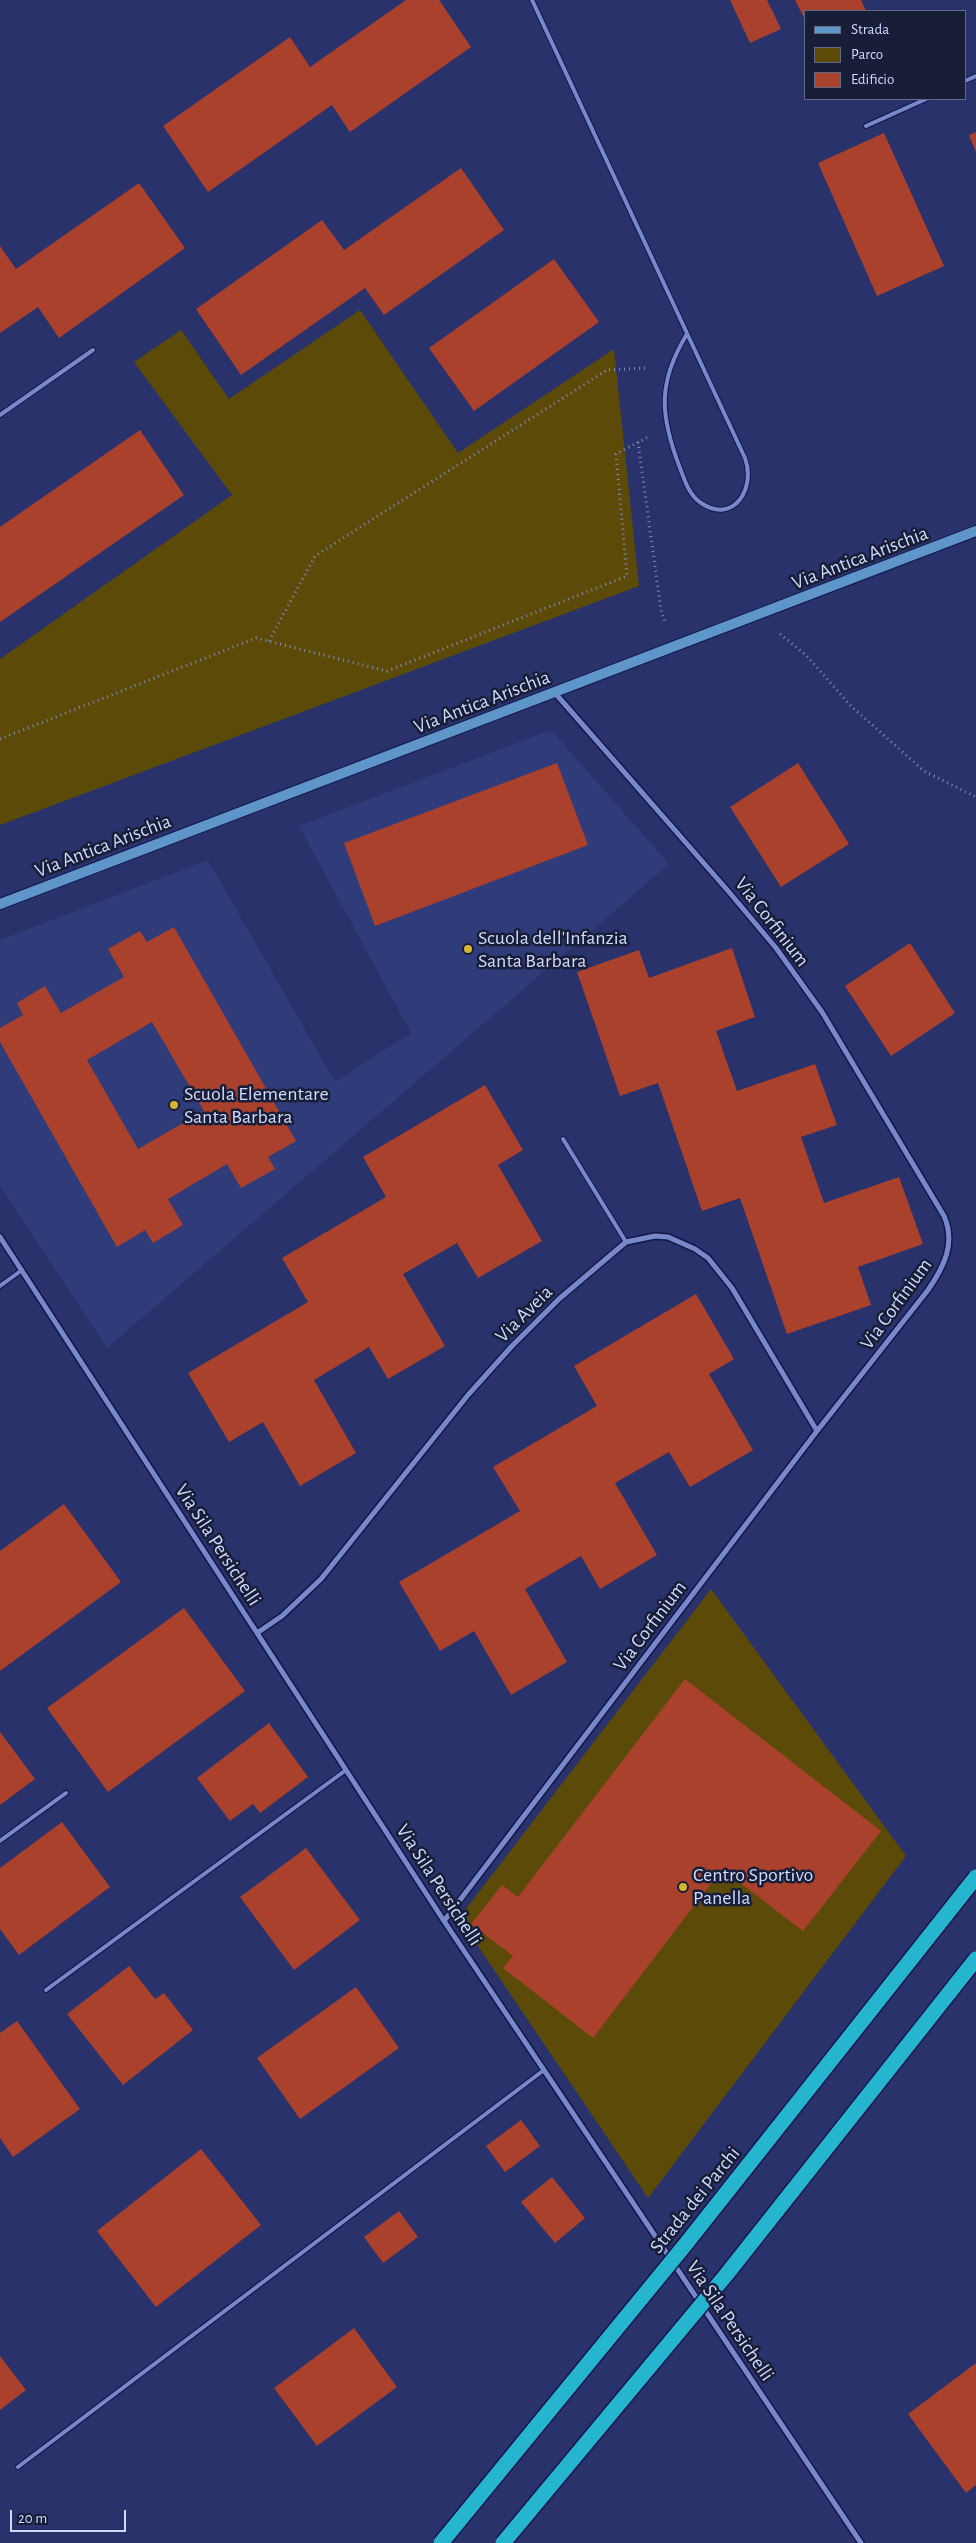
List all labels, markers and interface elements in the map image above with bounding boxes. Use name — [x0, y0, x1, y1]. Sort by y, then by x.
legend — [804, 10, 966, 100]
text: Strada — [851, 22, 889, 37]
text: Parco — [851, 47, 883, 62]
text: Edificio — [851, 72, 894, 87]
street label: Via Antica Arischia — [789, 521, 931, 595]
street label: Via Antica Arischia — [411, 665, 553, 739]
street label: Via Antica Arischia — [32, 809, 174, 883]
street label: Via Corfinium — [730, 872, 814, 972]
place label: Scuola dell'Infanzia Santa Barbara — [478, 926, 628, 973]
marker: Scuola dell'Infanzia Santa Barbara — [462, 943, 474, 955]
place label: Scuola Elementare Santa Barbara — [184, 1082, 329, 1129]
marker: Scuola Elementare Santa Barbara — [168, 1099, 180, 1111]
street label: Via Corfinium — [855, 1254, 937, 1354]
street label: Via Aveia — [490, 1280, 558, 1348]
street label: Via Sila Persichelli — [170, 1480, 266, 1610]
street label: Via Corfinium — [608, 1576, 692, 1676]
street label: Via Sila Persichelli — [391, 1820, 487, 1950]
place label: Centro Sportivo Panella — [693, 1863, 813, 1910]
marker: Centro Sportivo Panella — [677, 1881, 689, 1893]
street label: Strada dei Parchi — [645, 2142, 745, 2258]
street label: Via Sila Persichelli — [681, 2256, 779, 2386]
scale bar — [12, 2500, 129, 2532]
text: 20 m — [18, 2511, 47, 2526]

